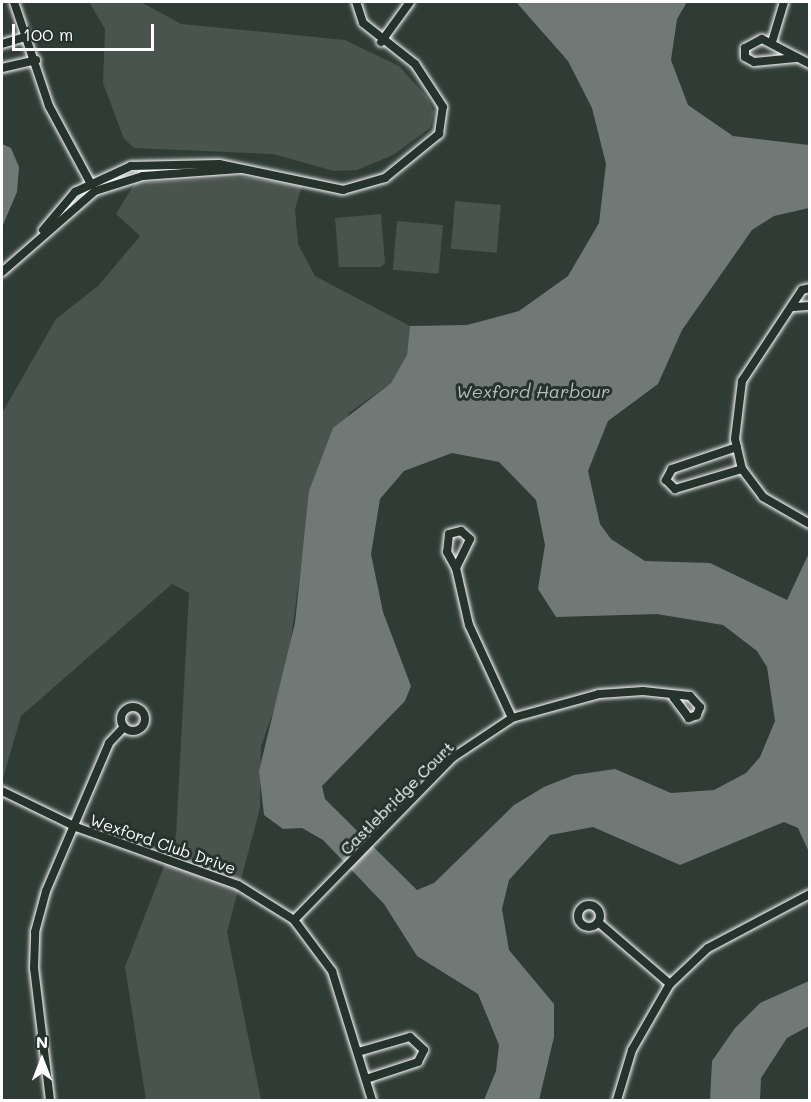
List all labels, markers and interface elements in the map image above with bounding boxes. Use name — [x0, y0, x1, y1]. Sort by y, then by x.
scale bar — [15, 12, 158, 50]
text: 100 m — [23, 22, 73, 46]
water label: Wexford Harbour — [456, 380, 610, 402]
street label: Castlebridge Court — [336, 737, 458, 859]
street label: Wexford Club Drive — [88, 810, 238, 878]
north arrow — [12, 1030, 72, 1090]
text: N — [36, 1031, 48, 1052]

